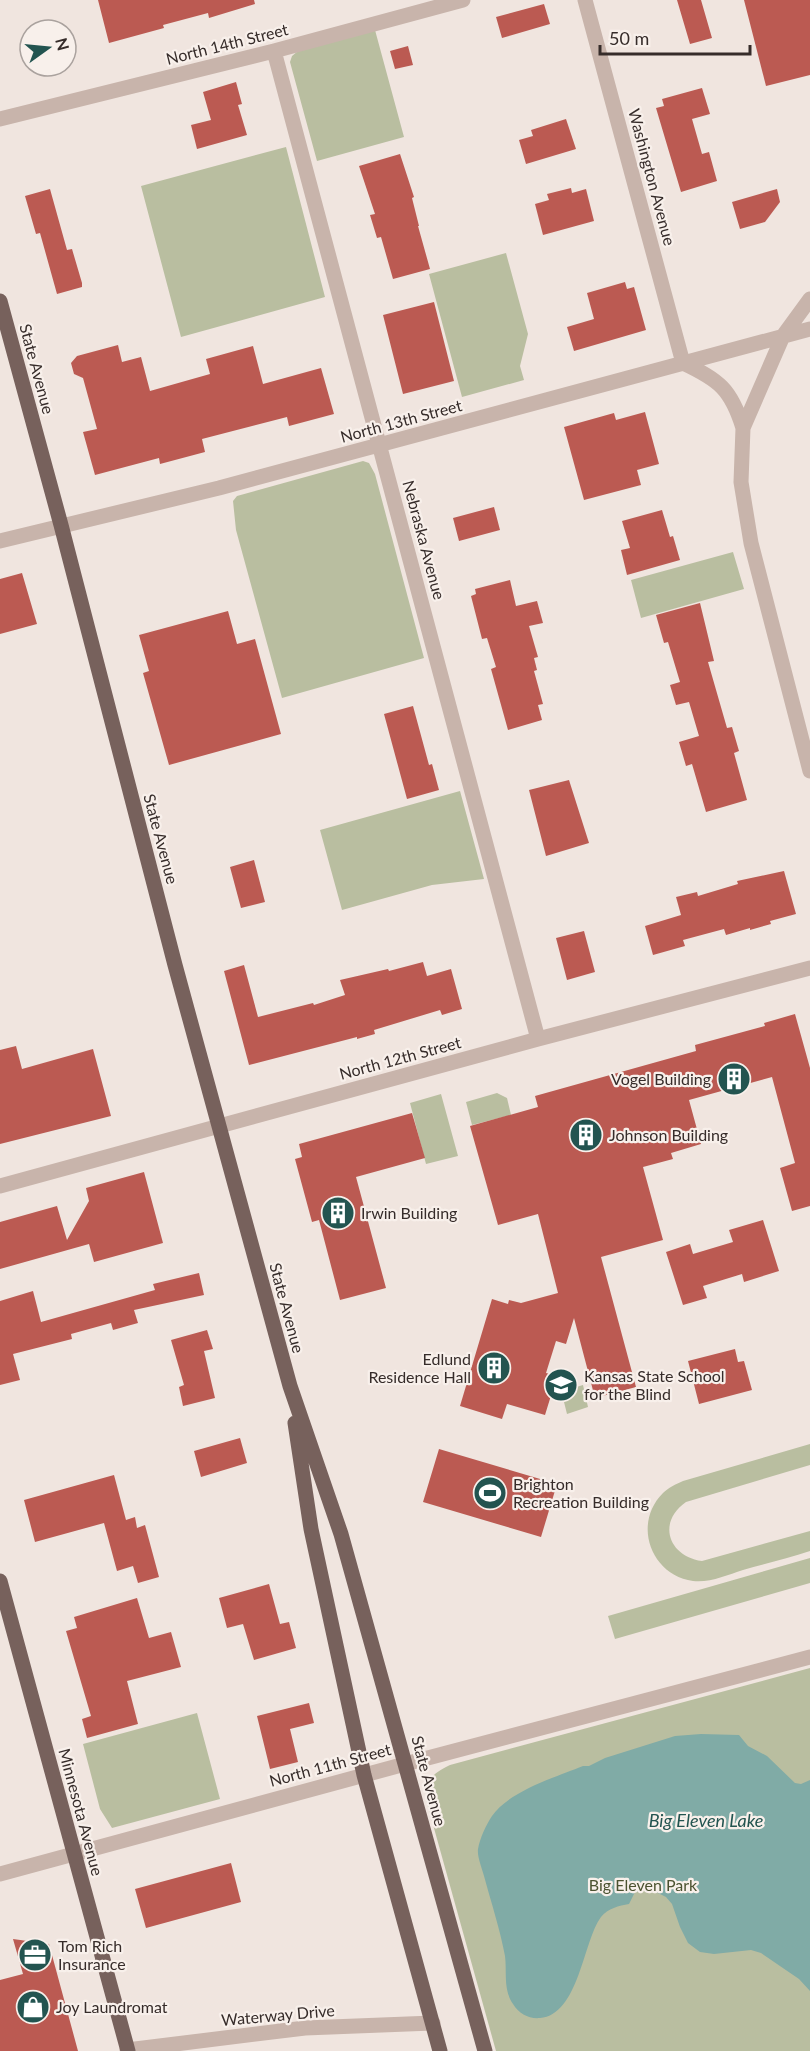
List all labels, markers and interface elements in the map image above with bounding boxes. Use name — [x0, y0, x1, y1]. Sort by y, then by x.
north arrow — [18, 18, 78, 78]
scale bar — [600, 18, 750, 56]
street label: North 14th Street — [164, 19, 290, 68]
text: 50 m — [609, 27, 649, 49]
text: N — [52, 36, 74, 52]
street label: Washington Avenue — [625, 106, 680, 247]
street label: State Avenue — [16, 322, 59, 416]
street label: North 13th Street — [338, 395, 464, 446]
street label: Nebraska Avenue — [399, 478, 450, 602]
street label: State Avenue — [140, 792, 183, 886]
street label: North 12th Street — [337, 1032, 463, 1083]
building icon: Vogel Building — [716, 1061, 752, 1097]
place label: Vogel Building — [611, 1069, 711, 1088]
building icon: Johnson Building — [568, 1117, 604, 1153]
place label: Johnson Building — [609, 1125, 728, 1144]
building icon: Irwin Building — [320, 1195, 356, 1231]
place label: Irwin Building — [361, 1203, 457, 1222]
street label: State Avenue — [266, 1261, 309, 1355]
place label: Edlund Residence Hall — [368, 1349, 471, 1386]
building icon: Edlund Residence Hall — [476, 1350, 512, 1386]
place label: Kansas State School for the Blind — [584, 1366, 725, 1403]
school or university icon: Kansas State School for the Blind — [543, 1367, 579, 1403]
place label: Brighton Recreation Building — [513, 1474, 649, 1511]
sports icon: Brighton Recreation Building — [472, 1475, 508, 1511]
street label: State Avenue — [408, 1734, 451, 1828]
street label: North 11th Street — [267, 1739, 393, 1790]
street label: Minnesota Avenue — [55, 1746, 108, 1878]
water label: Big Eleven Lake — [649, 1809, 763, 1831]
park label: Big Eleven Park — [589, 1875, 698, 1894]
place label: Tom Rich Insurance — [58, 1936, 126, 1973]
office icon: Tom Rich Insurance — [17, 1937, 53, 1973]
shop icon: Joy Laundromat — [15, 1989, 51, 2025]
place label: Joy Laundromat — [56, 1997, 168, 2016]
street label: Waterway Drive — [220, 2000, 335, 2029]

